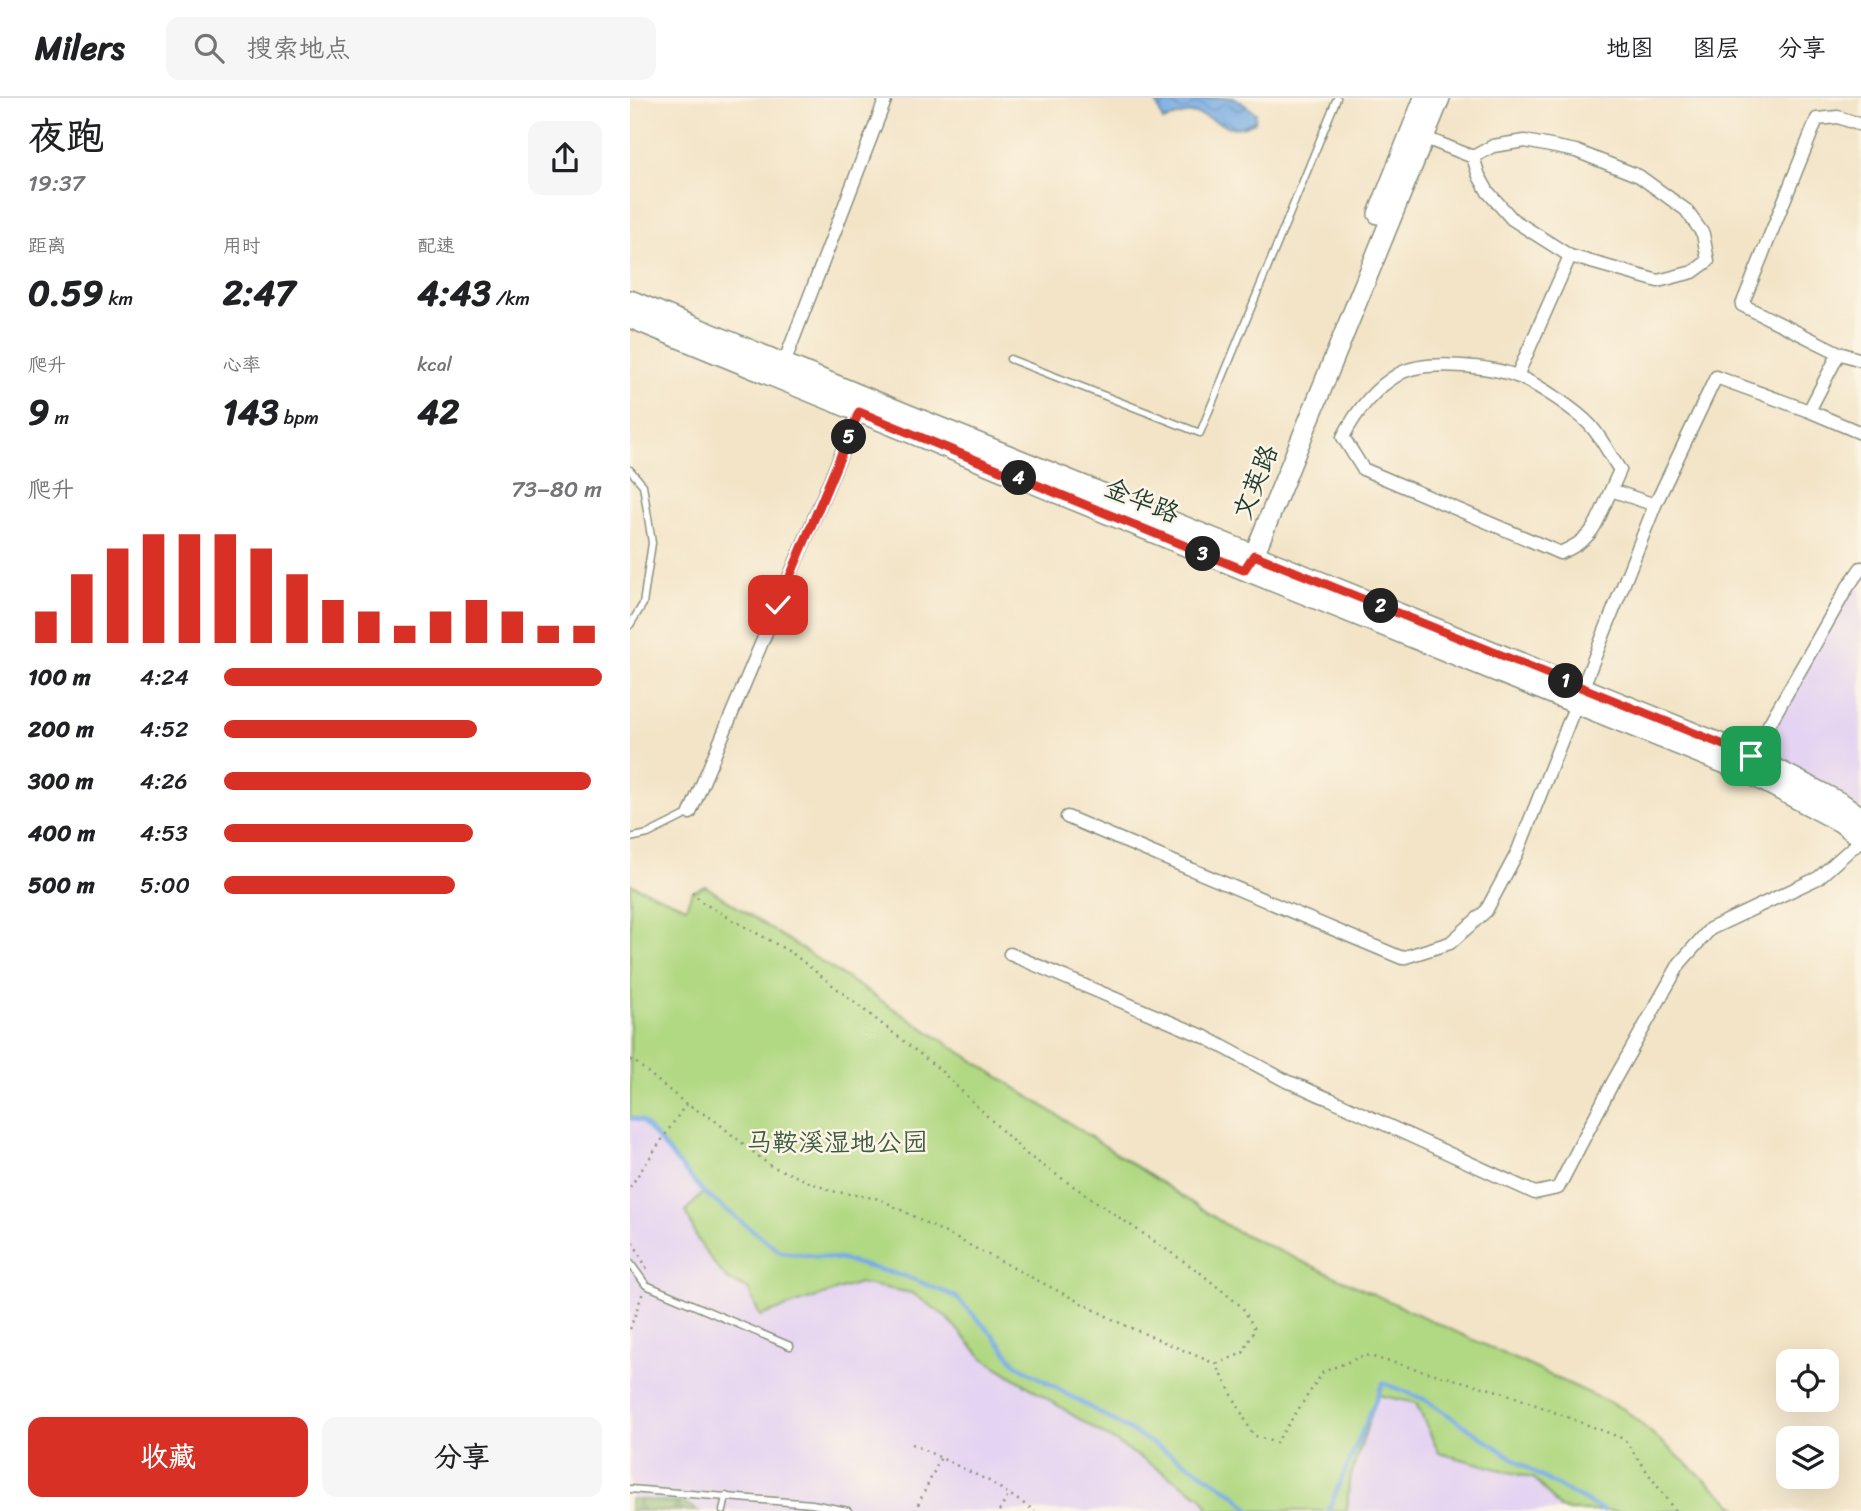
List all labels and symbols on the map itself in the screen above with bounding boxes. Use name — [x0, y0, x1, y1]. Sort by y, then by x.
pin: 5 — [832, 420, 866, 454]
street label: 文英路 — [1219, 437, 1291, 527]
pin: 4 — [1002, 460, 1036, 496]
street label: 金华路 — [1097, 464, 1187, 536]
pin: 3 — [1186, 536, 1220, 572]
pin — [748, 575, 808, 635]
pin: 2 — [1364, 588, 1398, 624]
pin: 1 — [1548, 664, 1584, 698]
pin — [1721, 726, 1781, 786]
park label: 马鞍溪湿地公园 — [746, 1119, 928, 1165]

